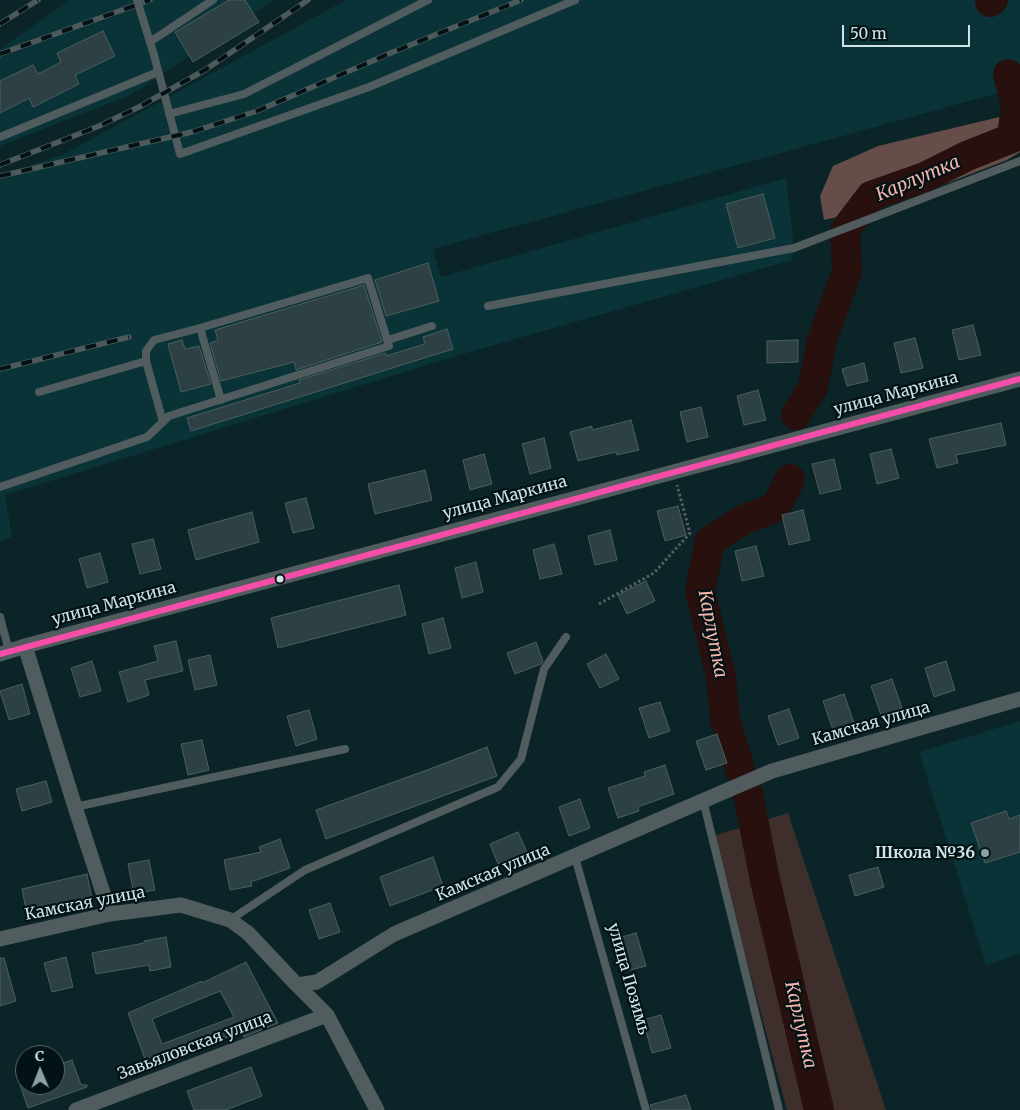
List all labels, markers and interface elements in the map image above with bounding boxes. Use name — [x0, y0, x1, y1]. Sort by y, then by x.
scale bar — [845, 15, 972, 47]
text: 50 m — [850, 24, 887, 43]
water label: Карлутка — [873, 152, 963, 206]
street label: улица Маркина — [832, 368, 960, 420]
street label: улица Маркина — [441, 472, 569, 524]
unlabelled marker — [275, 574, 285, 584]
street label: улица Маркина — [50, 578, 178, 630]
water label: Карлутка — [693, 588, 731, 680]
street label: Камская улица — [810, 698, 932, 750]
street label: Камская улица — [433, 840, 553, 906]
place label: Школа №36 — [875, 843, 975, 863]
marker: Школа №36 — [979, 847, 991, 859]
street label: Камская улица — [23, 883, 147, 925]
street label: улица Позимь — [603, 921, 653, 1037]
water label: Карлутка — [779, 979, 821, 1071]
street label: Завьяловская улица — [115, 1008, 275, 1084]
north arrow — [15, 1045, 65, 1095]
text: С — [35, 1047, 45, 1065]

